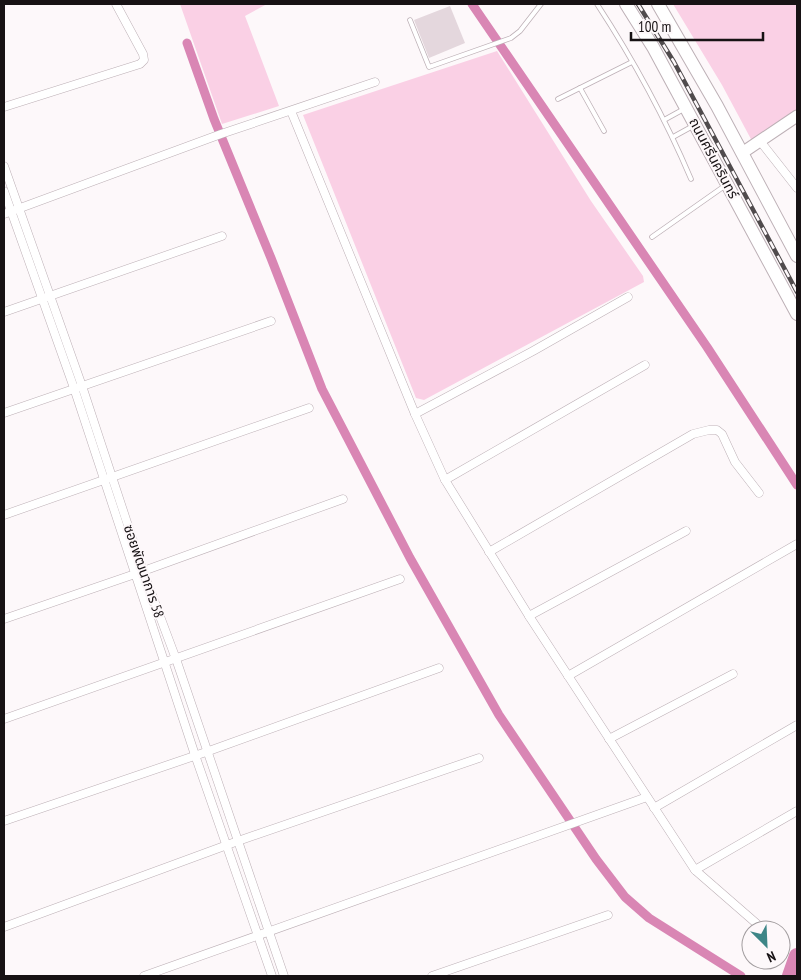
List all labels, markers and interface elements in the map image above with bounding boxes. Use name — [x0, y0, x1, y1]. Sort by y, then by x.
scale bar — [631, 10, 764, 42]
text: 100 m — [638, 17, 671, 36]
street label: ถนนศรีนครินทร์ — [685, 114, 743, 202]
street label: ซอยพัฒนาการ 58 — [120, 522, 168, 620]
north arrow — [741, 920, 791, 970]
text: N — [764, 947, 778, 967]

